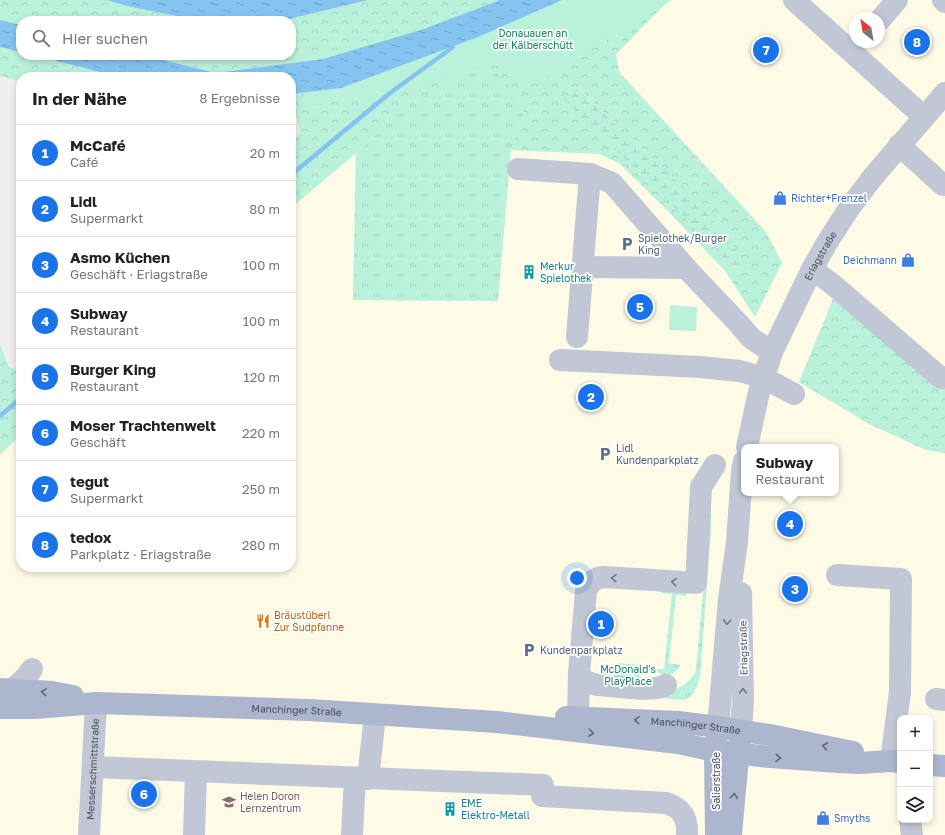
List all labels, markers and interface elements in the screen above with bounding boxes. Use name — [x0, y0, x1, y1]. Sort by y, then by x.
north arrow — [849, 12, 885, 48]
search box — [16, 16, 296, 60]
icon: search — [30, 27, 52, 49]
park label: Donauauen an der Kälberschütt — [493, 27, 573, 51]
pin: 8 — [904, 27, 930, 57]
text: Hier suchen — [62, 29, 148, 47]
pin: 7 — [753, 35, 779, 65]
text: In der Nähe — [32, 88, 127, 109]
text: 8 Ergebnisse — [200, 90, 280, 106]
text: McCafé — [70, 136, 126, 154]
text: 1 — [42, 145, 48, 161]
text: 20 m — [250, 145, 280, 161]
text: Café — [70, 154, 98, 170]
shop icon: Richter+Frenzel — [772, 190, 788, 206]
text: Lidl — [70, 192, 97, 210]
place label: Richter+Frenzel — [791, 192, 867, 204]
text: 2 — [41, 201, 49, 217]
text: 80 m — [249, 201, 280, 217]
text: Supermarkt — [70, 210, 144, 226]
street label: Eriagstraße — [801, 229, 839, 282]
place label: Spielothek/Burger King — [638, 232, 727, 256]
parking icon: Spielothek/Burger King — [619, 236, 635, 252]
text: Asmo Küchen — [70, 248, 170, 266]
shop icon: Deichmann — [900, 252, 916, 268]
place label: Deichmann — [843, 254, 897, 266]
text: 3 — [41, 257, 49, 273]
text: 100 m — [243, 257, 280, 273]
place label: Merkur Spielothek — [540, 260, 592, 284]
building icon: Merkur Spielothek — [521, 264, 537, 280]
text: Geschäft · Eriagstraße — [70, 266, 208, 282]
pin: 5 — [627, 292, 653, 322]
text: Subway — [70, 304, 128, 322]
text: 4 — [41, 313, 49, 329]
text: 100 m — [243, 313, 280, 329]
text: Restaurant — [70, 322, 139, 338]
text: Burger King — [70, 360, 156, 378]
text: 5 — [41, 369, 49, 385]
text: 120 m — [243, 369, 280, 385]
text: Restaurant — [70, 378, 139, 394]
pin: 2 — [578, 382, 604, 412]
text: Moser Trachtenwelt — [70, 416, 216, 434]
text: 6 — [41, 425, 49, 441]
text: 220 m — [242, 425, 280, 441]
text: Geschäft — [70, 434, 126, 450]
place label: Lidl Kundenparkplatz — [616, 442, 699, 466]
popup — [741, 444, 839, 496]
parking icon: Lidl Kundenparkplatz — [597, 446, 613, 462]
text: Subway — [756, 453, 813, 471]
text: Restaurant — [756, 471, 824, 487]
text: tegut — [70, 472, 109, 490]
text: 7 — [41, 481, 49, 497]
text: 250 m — [242, 481, 280, 497]
text: Supermarkt — [70, 490, 144, 506]
pin: 4 — [777, 509, 803, 539]
text: tedox — [70, 528, 111, 546]
text: 8 — [41, 537, 49, 553]
text: 280 m — [242, 537, 280, 553]
text: Parkplatz · Eriagstraße — [70, 546, 211, 562]
your location — [567, 568, 587, 588]
one-way arrow — [611, 574, 617, 582]
pin: 3 — [782, 574, 808, 604]
one-way arrow — [671, 577, 677, 586]
place label: Bräustüberl Zur Sudpfanne — [274, 609, 344, 633]
pin: 1 — [588, 609, 614, 639]
restaurant icon: Bräustüberl Zur Sudpfanne — [255, 613, 271, 629]
one-way arrow — [723, 619, 732, 625]
street label: Eriagstraße — [737, 620, 749, 676]
parking icon: Kundenparkplatz — [521, 642, 537, 658]
place label: Kundenparkplatz — [540, 644, 623, 656]
park label: McDonald's PlayPlace — [600, 663, 656, 687]
one-way arrow — [41, 687, 47, 696]
one-way arrow — [739, 688, 747, 694]
street label: Manchinger Straße — [251, 702, 342, 718]
street label: Manchinger Straße — [650, 715, 742, 736]
map controls — [897, 715, 933, 823]
button: + — [897, 715, 933, 751]
one-way arrow — [634, 716, 640, 724]
street label: Messerschmittstraße — [84, 718, 101, 820]
one-way arrow — [588, 728, 594, 737]
one-way arrow — [822, 743, 829, 751]
button: − — [897, 751, 933, 787]
street label: Salierstraße — [710, 752, 722, 810]
one-way arrow — [775, 753, 781, 762]
pin: 6 — [131, 779, 157, 809]
button: layers — [897, 787, 933, 823]
place label: Helen Doron Lernzentrum — [240, 790, 301, 814]
one-way arrow — [729, 793, 738, 799]
school or university icon: Helen Doron Lernzentrum — [221, 794, 237, 810]
place label: EME Elektro-Metall — [461, 797, 530, 821]
building icon: EME Elektro-Metall — [442, 801, 458, 817]
shop icon: Smyths — [815, 810, 831, 826]
place label: Smyths — [834, 812, 870, 824]

